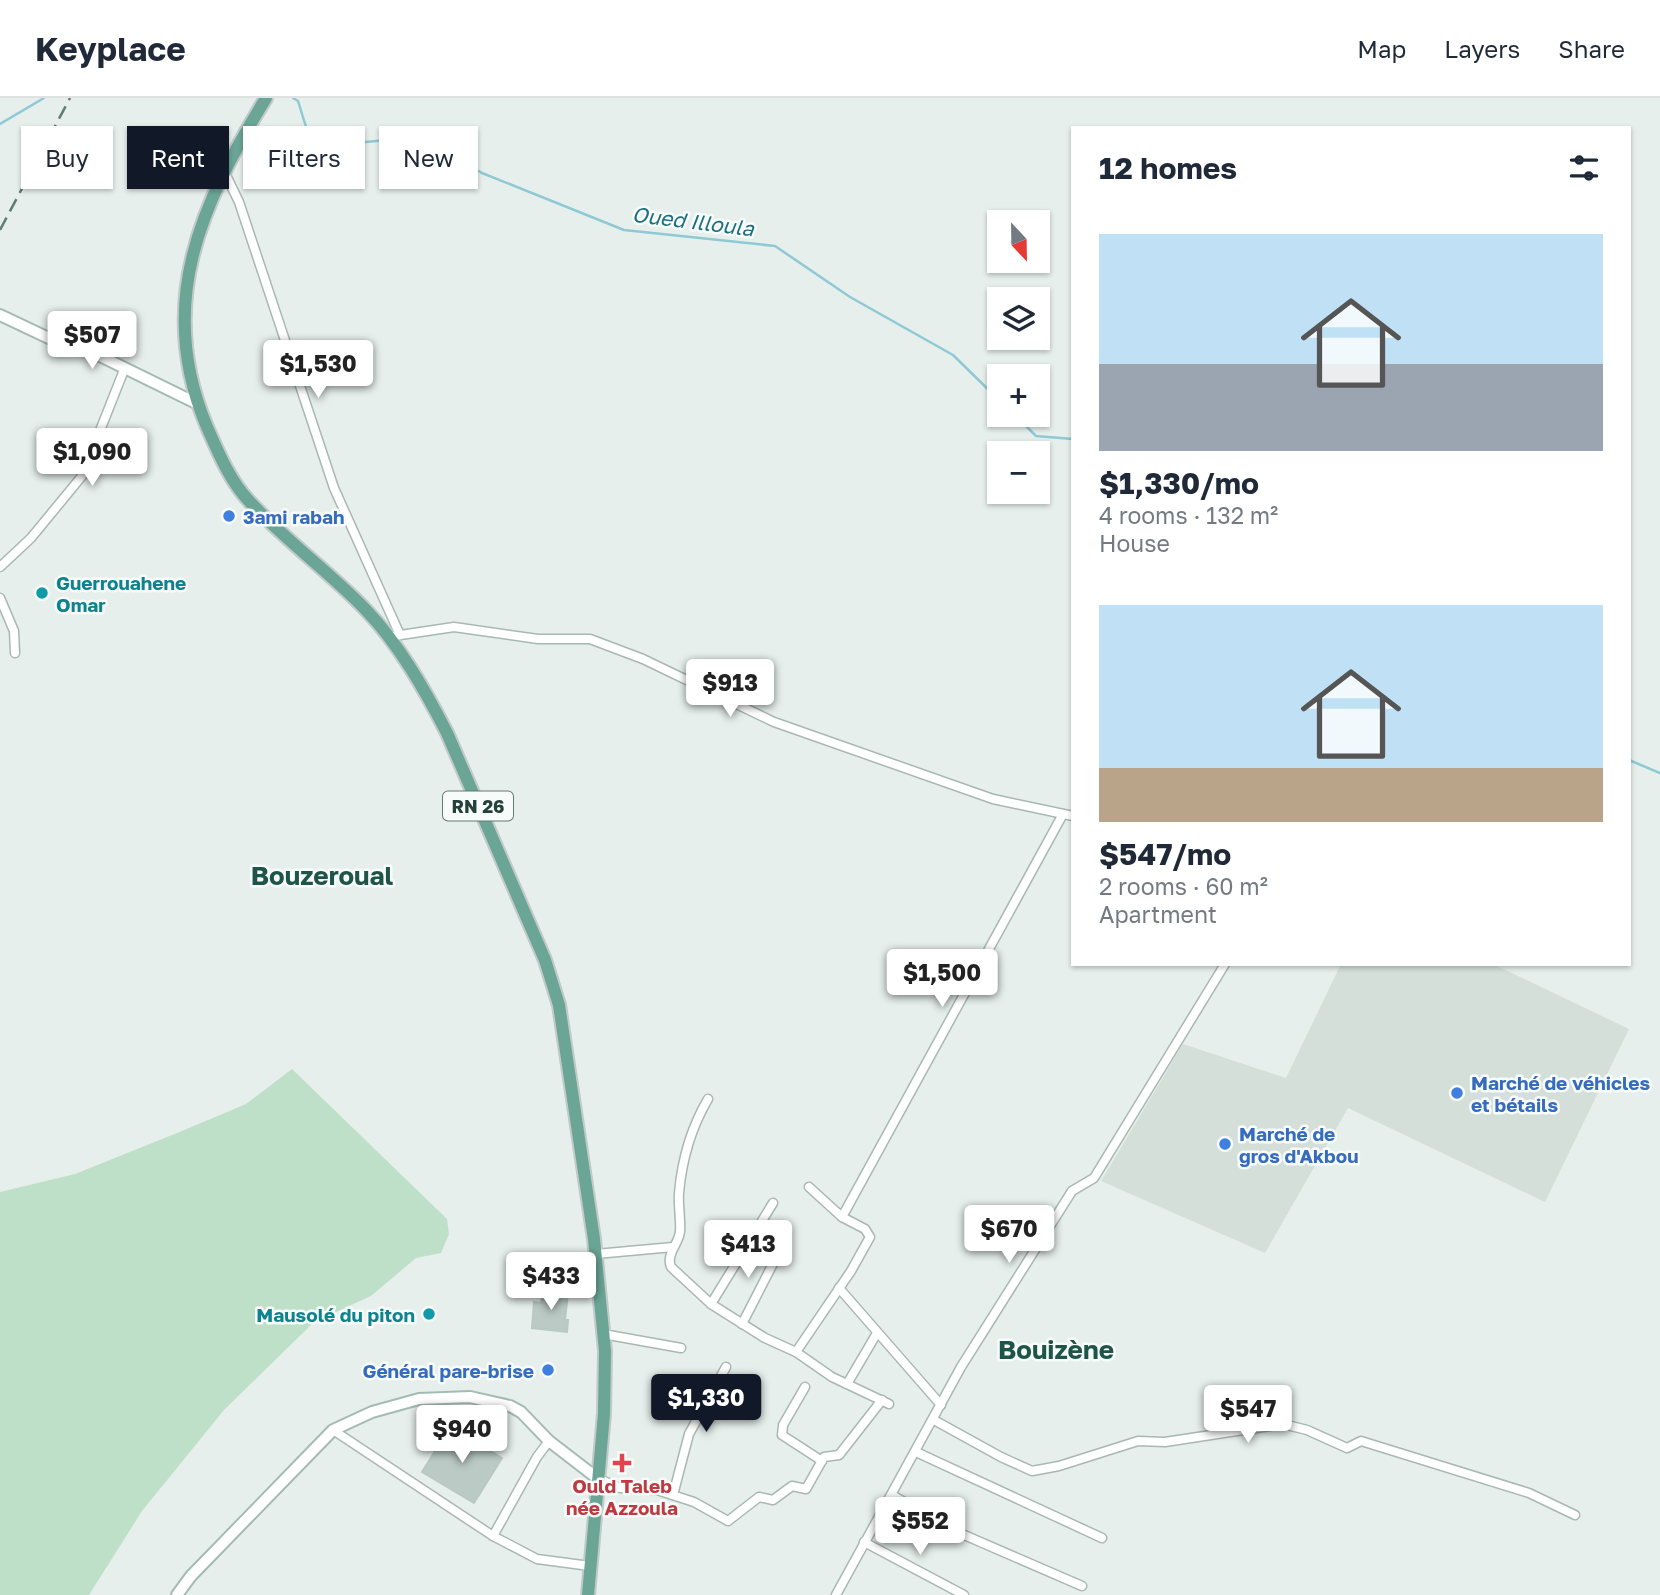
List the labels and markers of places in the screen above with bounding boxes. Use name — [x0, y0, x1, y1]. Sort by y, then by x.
pin: $507 — [51, 312, 133, 371]
pin: $1,530 — [261, 341, 375, 400]
pin: $1,090 — [35, 428, 149, 488]
place label: 3ami rabah — [243, 505, 345, 528]
marker: 3ami rabah — [221, 508, 237, 524]
place label: Guerrouahene Omar — [56, 571, 186, 616]
marker: Guerrouahene Omar — [34, 585, 50, 601]
pin: $913 — [689, 660, 771, 719]
pin: $1,500 — [885, 950, 999, 1009]
place label: Marché de véhicles et bétails — [1471, 1071, 1650, 1116]
marker: Marché de véhicles et bétails — [1449, 1085, 1465, 1101]
place label: Marché de gros d'Akbou — [1239, 1122, 1358, 1167]
marker: Marché de gros d'Akbou — [1217, 1136, 1233, 1152]
pin: $670 — [968, 1206, 1050, 1265]
pin: $413 — [707, 1220, 789, 1280]
pin: $433 — [510, 1252, 592, 1312]
place label: Mausolé du piton — [256, 1303, 415, 1326]
marker: Mausolé du piton — [421, 1306, 437, 1322]
place label: Général pare-brise — [362, 1359, 534, 1382]
marker: Général pare-brise — [540, 1362, 556, 1378]
pin: $1,330 — [649, 1374, 763, 1434]
pin: $547 — [1207, 1386, 1289, 1445]
pin: $940 — [421, 1406, 503, 1465]
marker: Ould Taleb née Azzoula — [614, 1455, 630, 1471]
place label: Ould Taleb née Azzoula — [566, 1474, 678, 1519]
pin: $552 — [879, 1498, 961, 1557]

